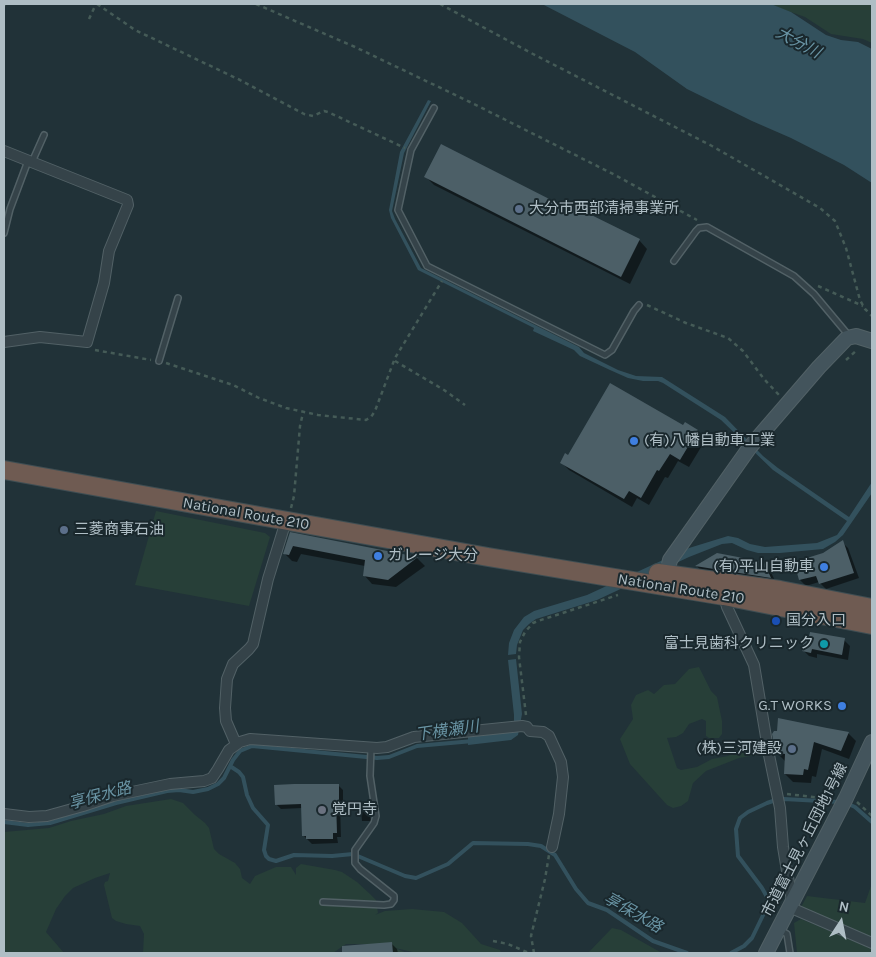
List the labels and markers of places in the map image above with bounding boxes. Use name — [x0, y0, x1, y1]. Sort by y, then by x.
place label: 大分市西部清掃事業所 — [529, 200, 679, 218]
marker: 大分市西部清掃事業所 — [513, 203, 525, 215]
place label: (有)八幡自動車工業 — [644, 432, 775, 450]
marker: (有)八幡自動車工業 — [628, 435, 640, 447]
place label: 三菱商事石油 — [74, 521, 164, 539]
marker: 三菱商事石油 — [58, 524, 70, 536]
place label: ガレージ大分 — [388, 547, 478, 565]
marker: ガレージ大分 — [372, 550, 384, 562]
place label: (有)平山自動車 — [713, 558, 814, 576]
marker: (有)平山自動車 — [818, 561, 830, 573]
place label: 国分入口 — [786, 612, 846, 630]
marker: 国分入口 — [770, 615, 782, 627]
place label: 富士見歯科クリニック — [664, 635, 814, 653]
marker: 富士見歯科クリニック — [818, 638, 830, 650]
place label: G.T WORKS — [758, 697, 832, 715]
marker: G.T WORKS — [836, 700, 848, 712]
place label: (株)三河建設 — [696, 740, 782, 758]
marker: (株)三河建設 — [786, 743, 798, 755]
place label: 覚円寺 — [332, 801, 377, 819]
marker: 覚円寺 — [316, 804, 328, 816]

